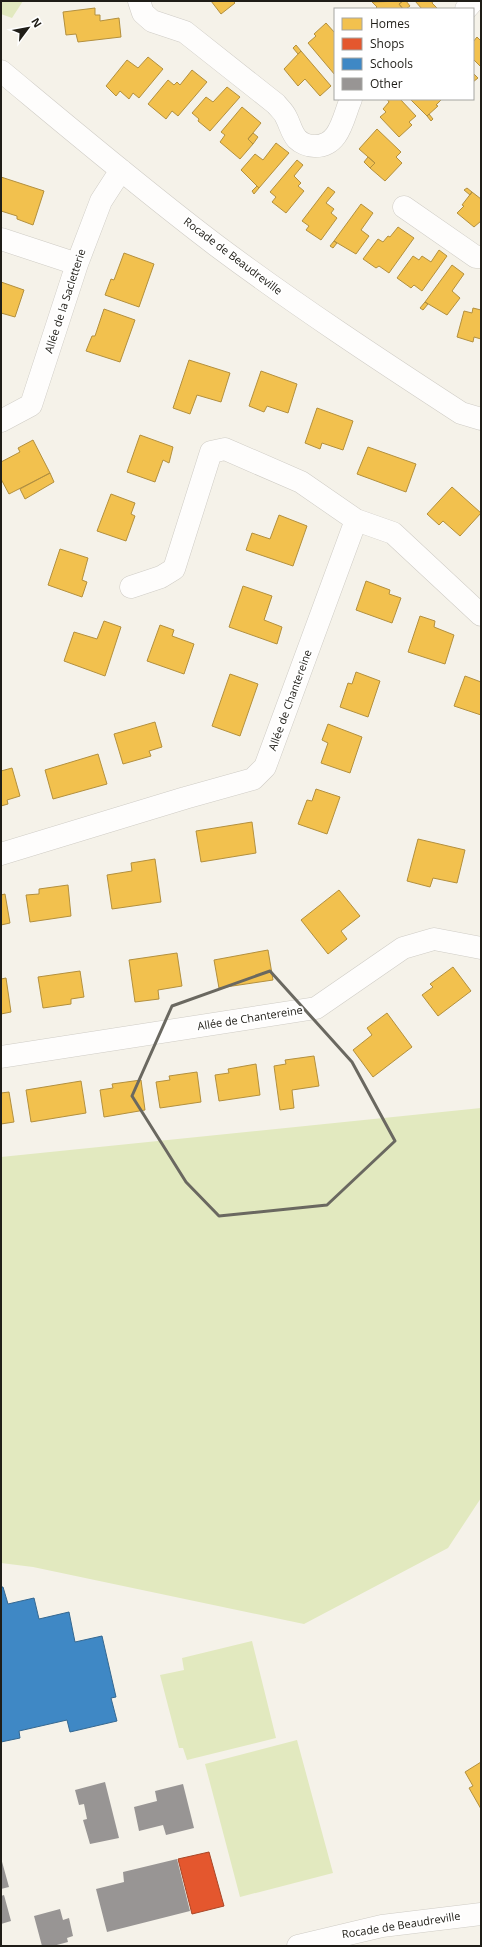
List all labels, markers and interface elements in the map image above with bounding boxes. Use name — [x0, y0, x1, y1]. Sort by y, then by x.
north arrow — [8, 8, 48, 48]
legend — [334, 8, 474, 100]
text: N — [28, 15, 46, 30]
text: Homes — [370, 15, 410, 32]
text: Shops — [370, 35, 405, 52]
text: Schools — [370, 55, 413, 72]
text: Other — [370, 75, 403, 92]
street label: Rocade de Beaudreville — [181, 214, 286, 298]
street label: Allée de la Sacletterie — [41, 247, 89, 355]
street label: Allée de Chantereine — [264, 647, 315, 752]
street label: Allée de Chantereine — [196, 1002, 304, 1033]
street label: Rocade de Beaudreville — [341, 1908, 461, 1941]

